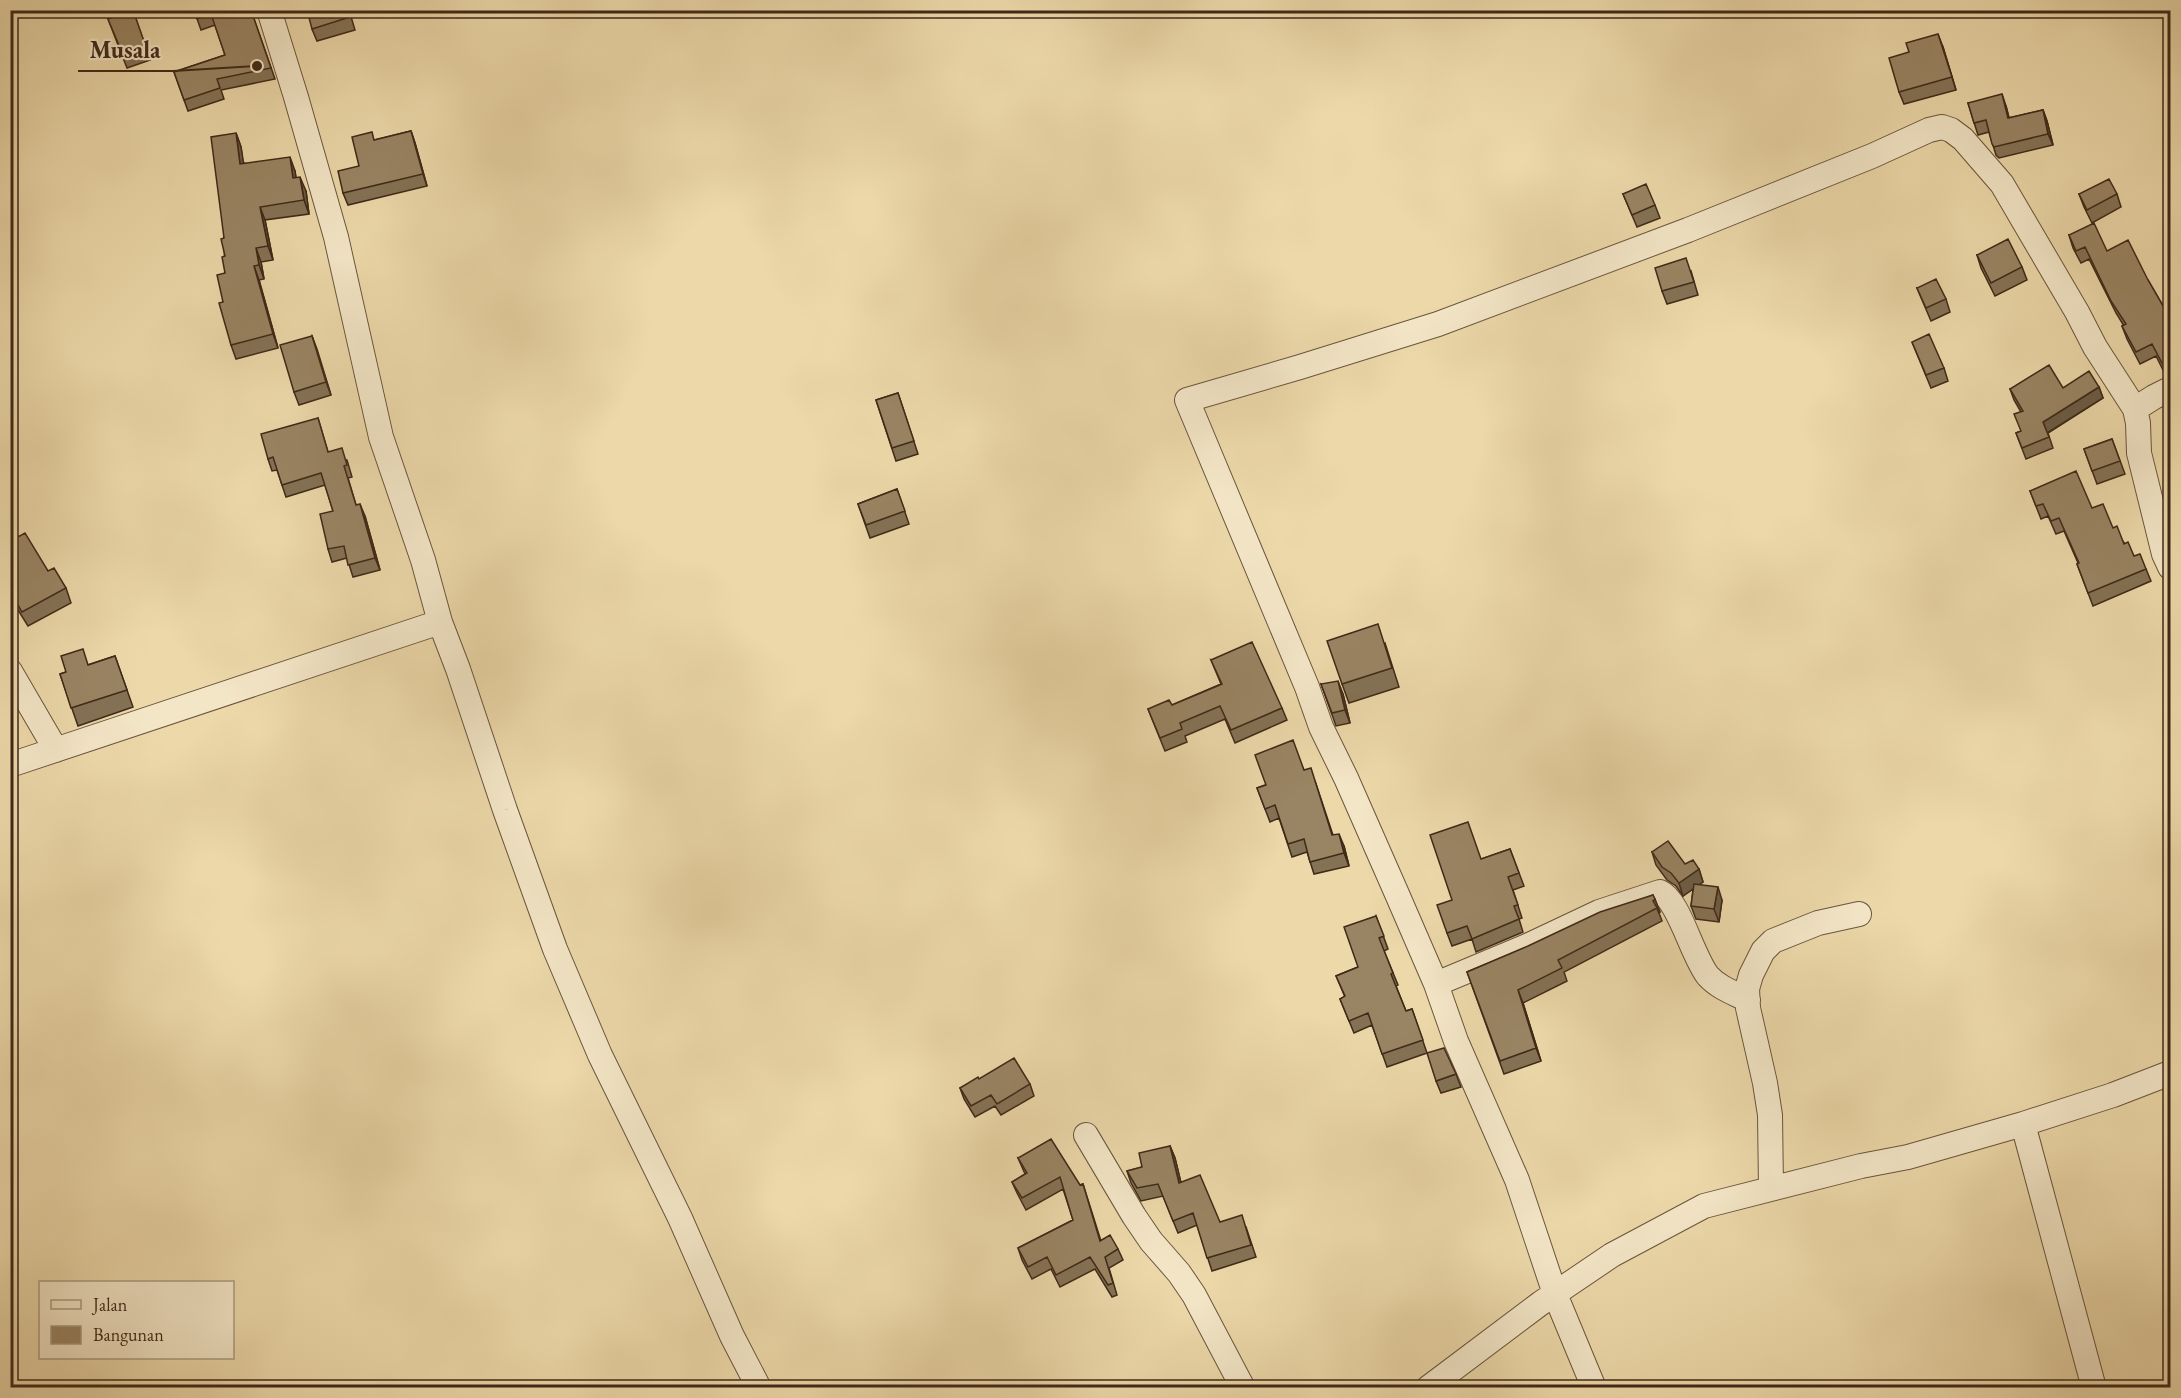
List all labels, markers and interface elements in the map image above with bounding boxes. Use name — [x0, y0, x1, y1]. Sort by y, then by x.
callout: Musala — [78, 29, 173, 71]
text: Musala — [89, 34, 161, 65]
legend — [39, 1281, 234, 1359]
text: Jalan — [91, 1293, 128, 1316]
text: Bangunan — [93, 1323, 164, 1346]

